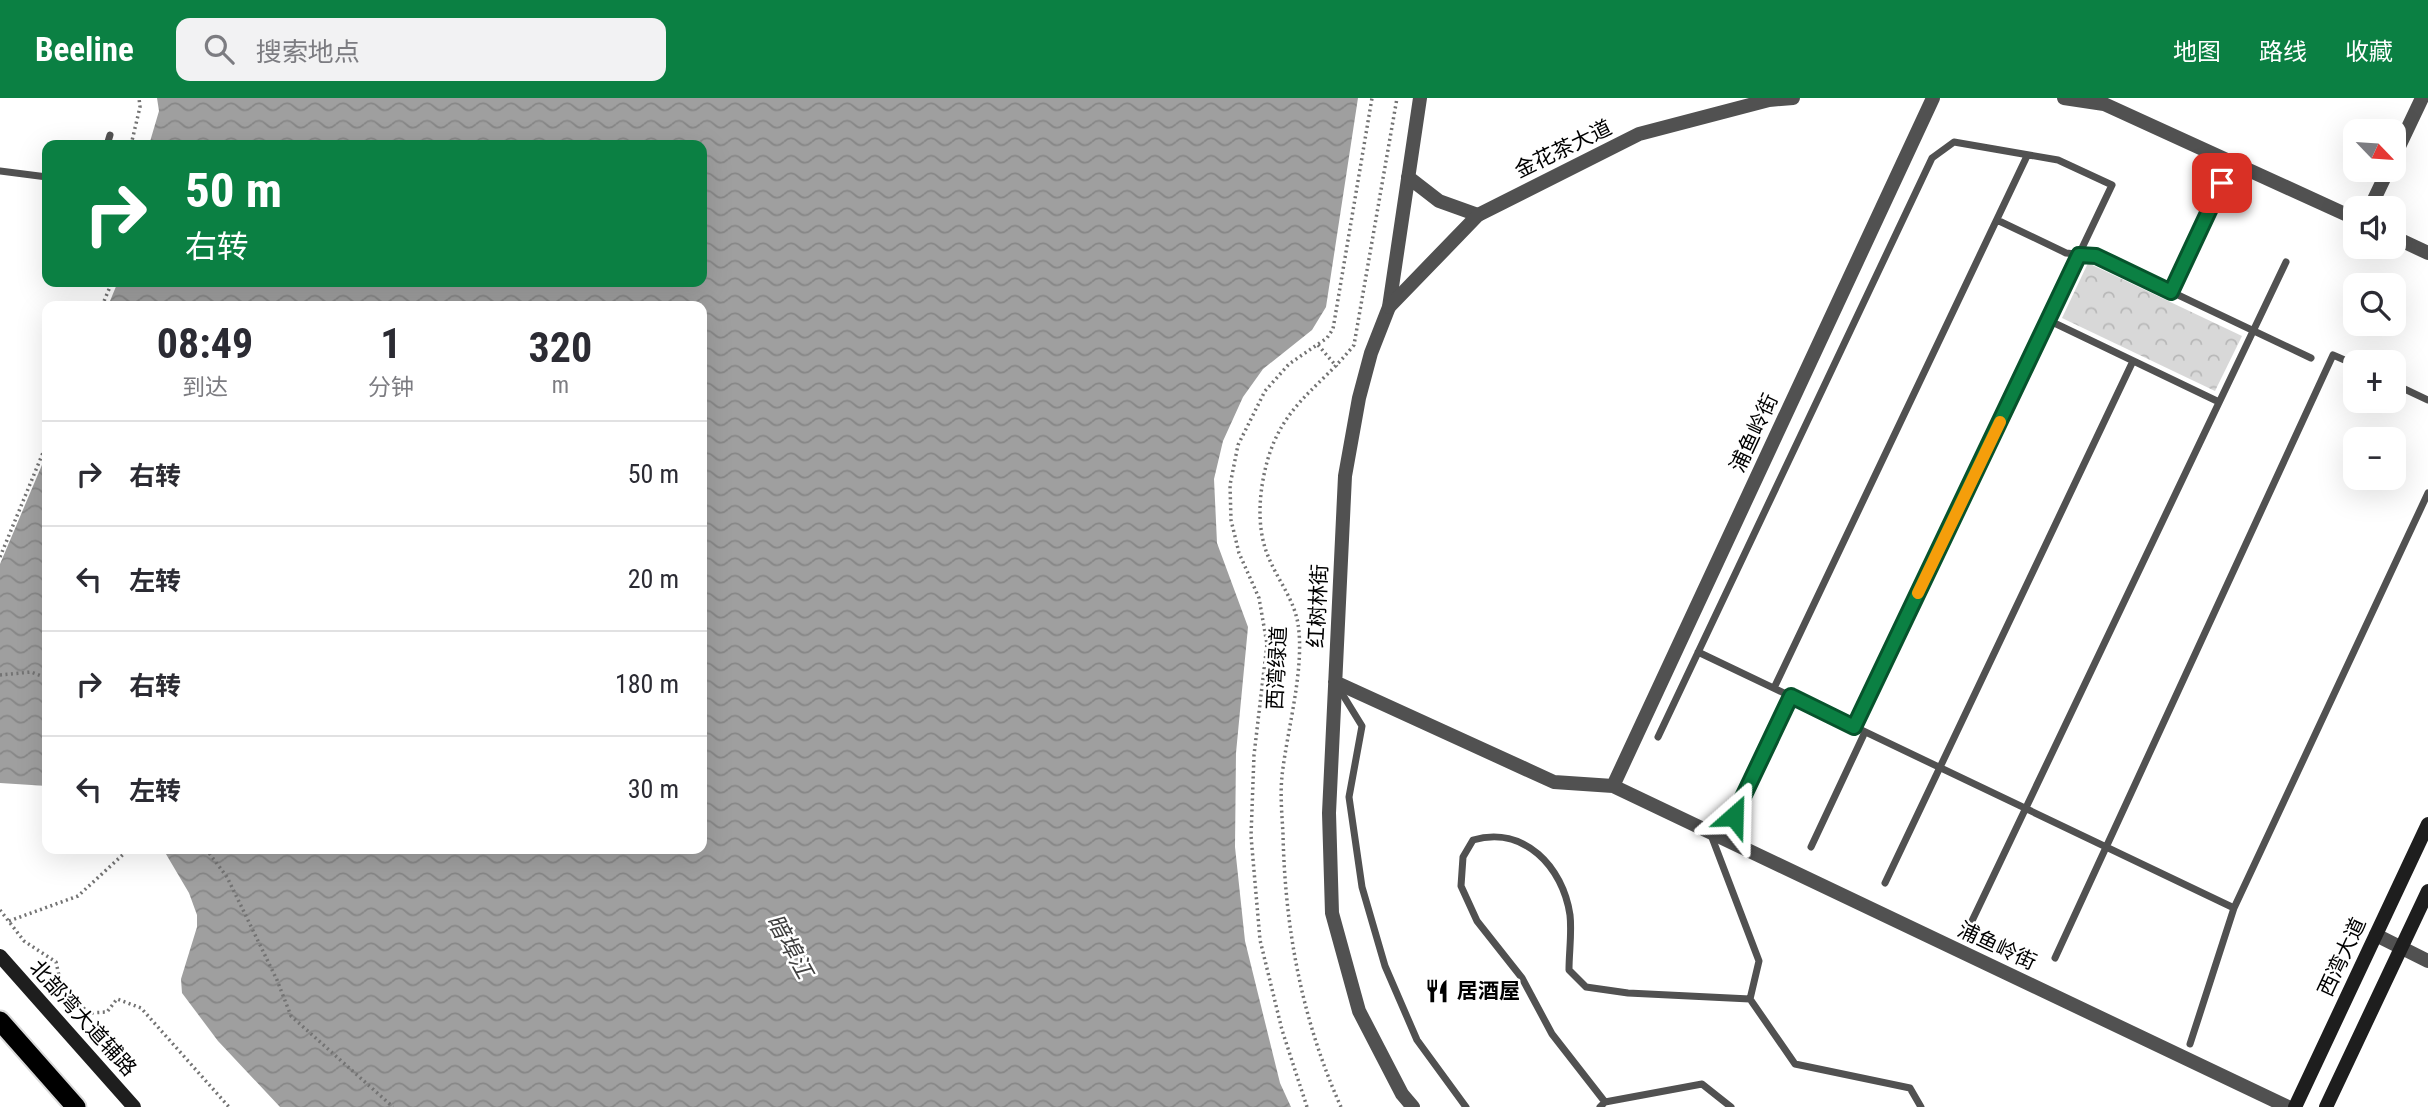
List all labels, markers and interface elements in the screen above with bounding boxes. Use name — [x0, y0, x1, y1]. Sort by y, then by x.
search box — [176, 18, 666, 81]
text: Beeline — [35, 30, 134, 69]
icon: search — [200, 30, 238, 68]
text: 搜索地点 — [256, 37, 360, 67]
text: 地图 — [2173, 38, 2221, 66]
text: 路线 — [2259, 38, 2307, 66]
text: 收藏 — [2345, 38, 2393, 66]
street label: 金花茶大道 — [1511, 115, 1615, 183]
north arrow — [2343, 119, 2406, 182]
map controls — [2343, 119, 2406, 490]
pin — [2192, 153, 2252, 213]
text: 50 m — [185, 162, 282, 219]
icon: arrive — [2203, 164, 2241, 202]
icon: right — [70, 168, 161, 259]
button: sound — [2343, 196, 2406, 259]
text: 右转 — [185, 228, 249, 266]
button: search — [2343, 273, 2406, 336]
text: 08:49 — [157, 319, 253, 368]
text: 1 — [380, 319, 401, 368]
text: 320 — [529, 323, 592, 372]
button: + — [2343, 350, 2406, 413]
text: m — [552, 372, 569, 399]
text: 到达 — [182, 374, 228, 401]
text: 分钟 — [368, 374, 414, 401]
street label: 浦鱼岭街 — [1725, 390, 1783, 476]
button: − — [2343, 427, 2406, 490]
icon: right — [70, 455, 108, 493]
text: 50 m — [628, 459, 679, 489]
text: 右转 — [129, 461, 181, 491]
icon: left — [70, 560, 108, 598]
street label: 红树林街 — [1304, 563, 1332, 649]
text: 20 m — [628, 564, 679, 594]
text: 左转 — [129, 566, 181, 596]
street label: 西湾绿道 — [1263, 625, 1291, 711]
icon: right — [70, 665, 108, 703]
text: 180 m — [615, 669, 679, 699]
text: 右转 — [129, 671, 181, 701]
icon: left — [70, 770, 108, 808]
text: 30 m — [628, 774, 679, 804]
text: 左转 — [129, 776, 181, 806]
position arrow — [1697, 779, 1771, 853]
water label: 暗埠江 — [761, 910, 820, 986]
street label: 西湾大道 — [2313, 914, 2371, 1000]
street label: 浦鱼岭街 — [1954, 917, 2040, 975]
street label: 北部湾大道辅路 — [25, 955, 141, 1081]
restaurant icon: 居酒屋 — [1423, 977, 1451, 1005]
place label: 居酒屋 — [1457, 979, 1520, 1003]

